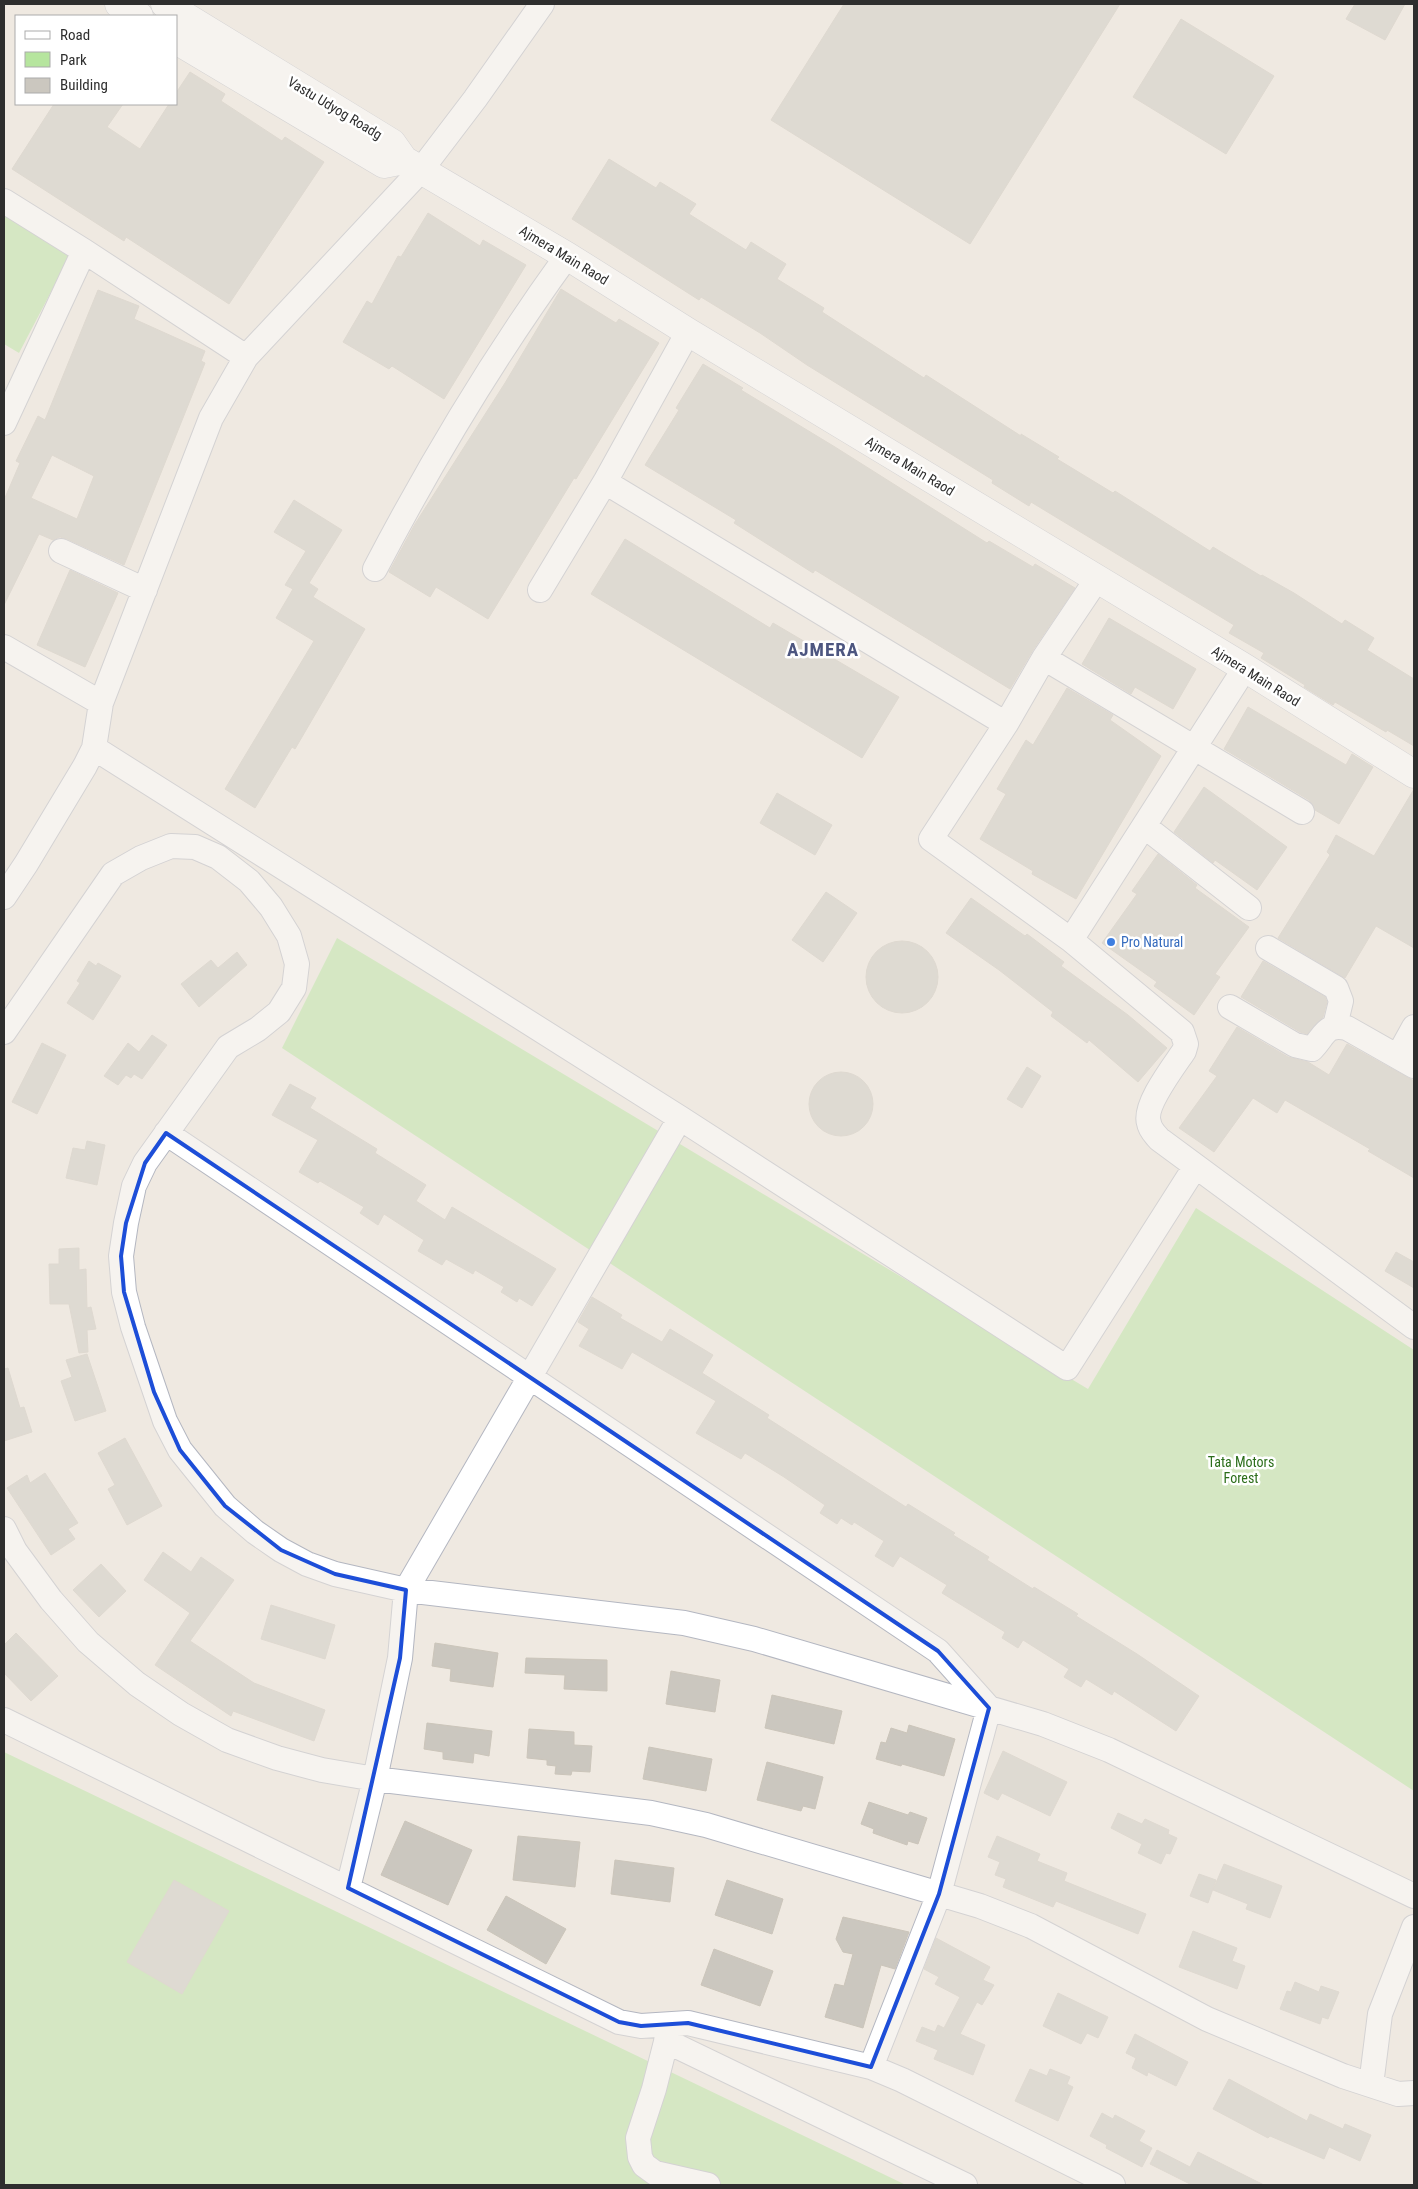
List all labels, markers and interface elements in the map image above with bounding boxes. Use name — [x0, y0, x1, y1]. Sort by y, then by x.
legend — [15, 15, 178, 105]
text: Road — [60, 26, 90, 44]
text: Park — [60, 51, 87, 69]
street label: Vastu Udyog Roadg — [285, 73, 385, 143]
text: Building — [60, 76, 108, 94]
street label: Ajmera Main Raod — [517, 222, 611, 288]
street label: Ajmera Main Raod — [863, 433, 957, 499]
district label: AJMERA — [787, 638, 859, 661]
street label: Ajmera Main Raod — [1209, 643, 1303, 709]
place label: Pro Natural — [1121, 934, 1183, 950]
marker: Pro Natural — [1105, 936, 1117, 948]
park label: Tata Motors Forest — [1208, 1454, 1274, 1486]

